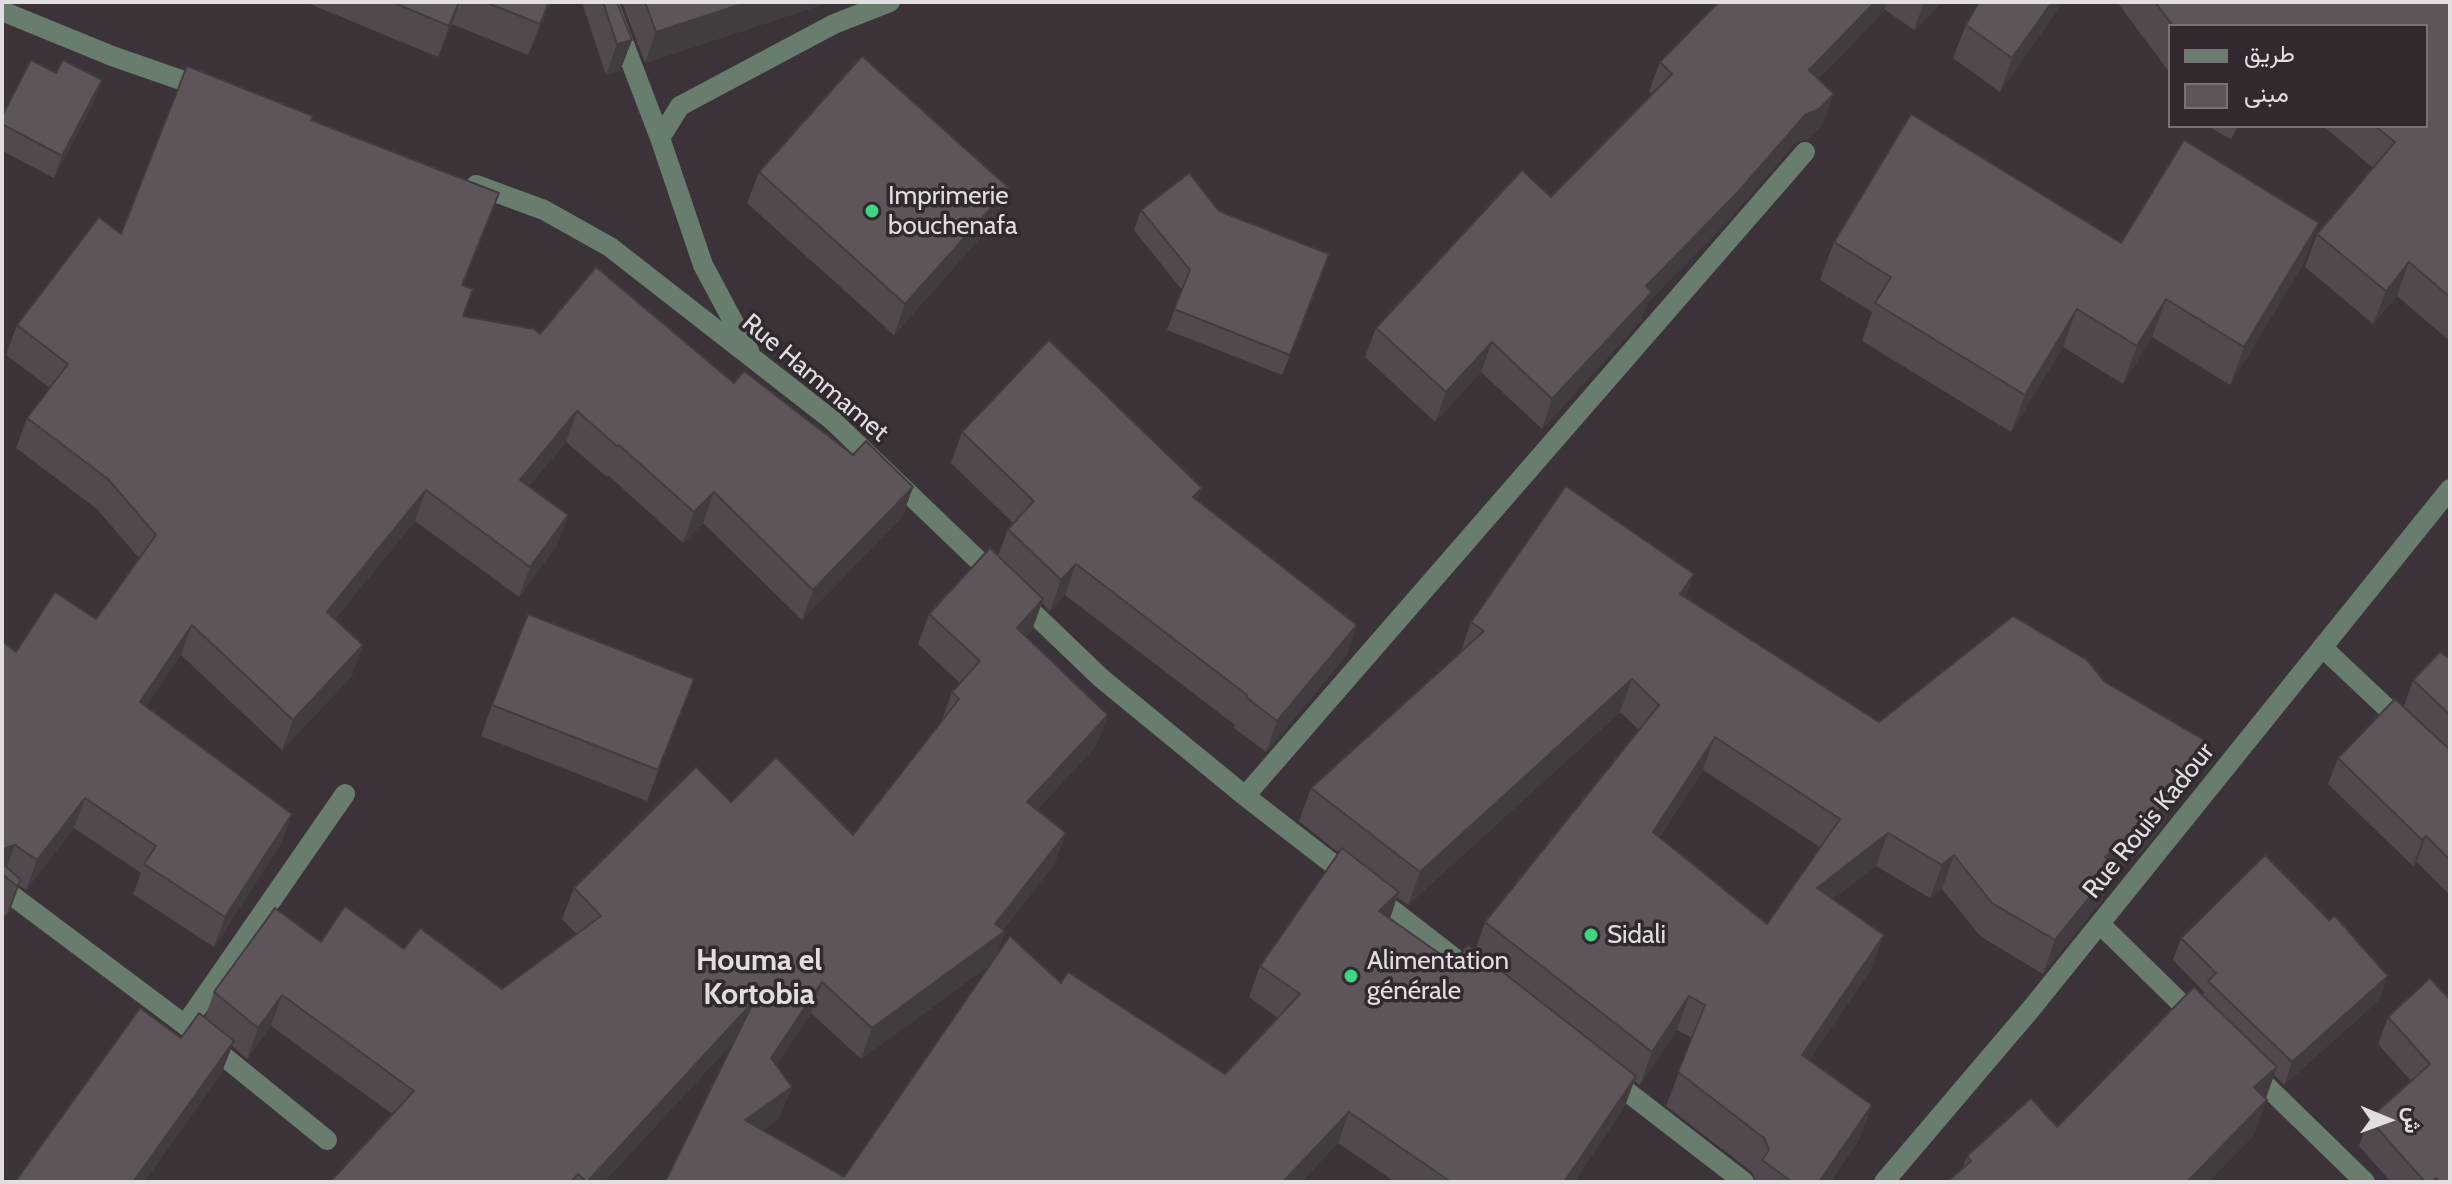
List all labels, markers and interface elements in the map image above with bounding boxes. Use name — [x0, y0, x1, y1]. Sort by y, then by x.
legend — [2168, 24, 2428, 128]
text: طريق — [2244, 39, 2295, 68]
text: مبنى — [2244, 79, 2289, 108]
place label: Imprimerie bouchenafa — [888, 180, 1017, 242]
marker: Imprimerie bouchenafa — [863, 202, 881, 220]
street label: Rue Hammamet — [735, 308, 895, 448]
street label: Rue Rouis Kadour — [2077, 737, 2221, 905]
place label: Sidali — [1607, 919, 1666, 951]
marker: Sidali — [1582, 926, 1600, 944]
district label: Houma el Kortobia — [696, 943, 822, 1014]
place label: Alimentation générale — [1367, 945, 1509, 1006]
marker: Alimentation générale — [1342, 967, 1360, 985]
north arrow — [2348, 1080, 2428, 1160]
text: ش — [2399, 1107, 2426, 1134]

